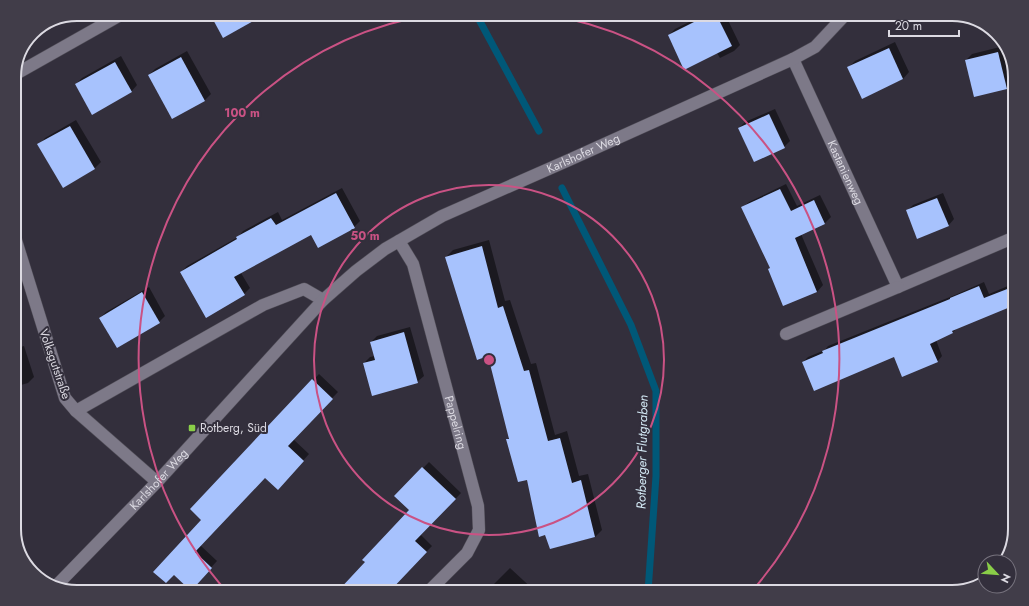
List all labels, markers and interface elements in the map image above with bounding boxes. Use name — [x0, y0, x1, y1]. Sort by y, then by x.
scale bar — [889, 12, 959, 38]
text: 20 m — [895, 17, 922, 35]
text: 100 m — [224, 104, 260, 122]
street label: Karlshofer Weg — [544, 129, 623, 178]
street label: Kastanienweg — [823, 137, 868, 208]
text: 50 m — [350, 227, 380, 245]
street label: Volksgutstraße — [35, 327, 75, 401]
centre of rings — [482, 353, 496, 367]
street label: Pappelring — [440, 394, 471, 451]
water label: Rotberger Flutgraben — [632, 394, 653, 509]
place label: Rotberg, Süd — [200, 419, 267, 437]
marker: Rotberg, Süd — [187, 423, 197, 433]
street label: Karlshofer Weg — [125, 445, 192, 514]
north arrow — [977, 554, 1017, 594]
text: N — [997, 571, 1015, 586]

